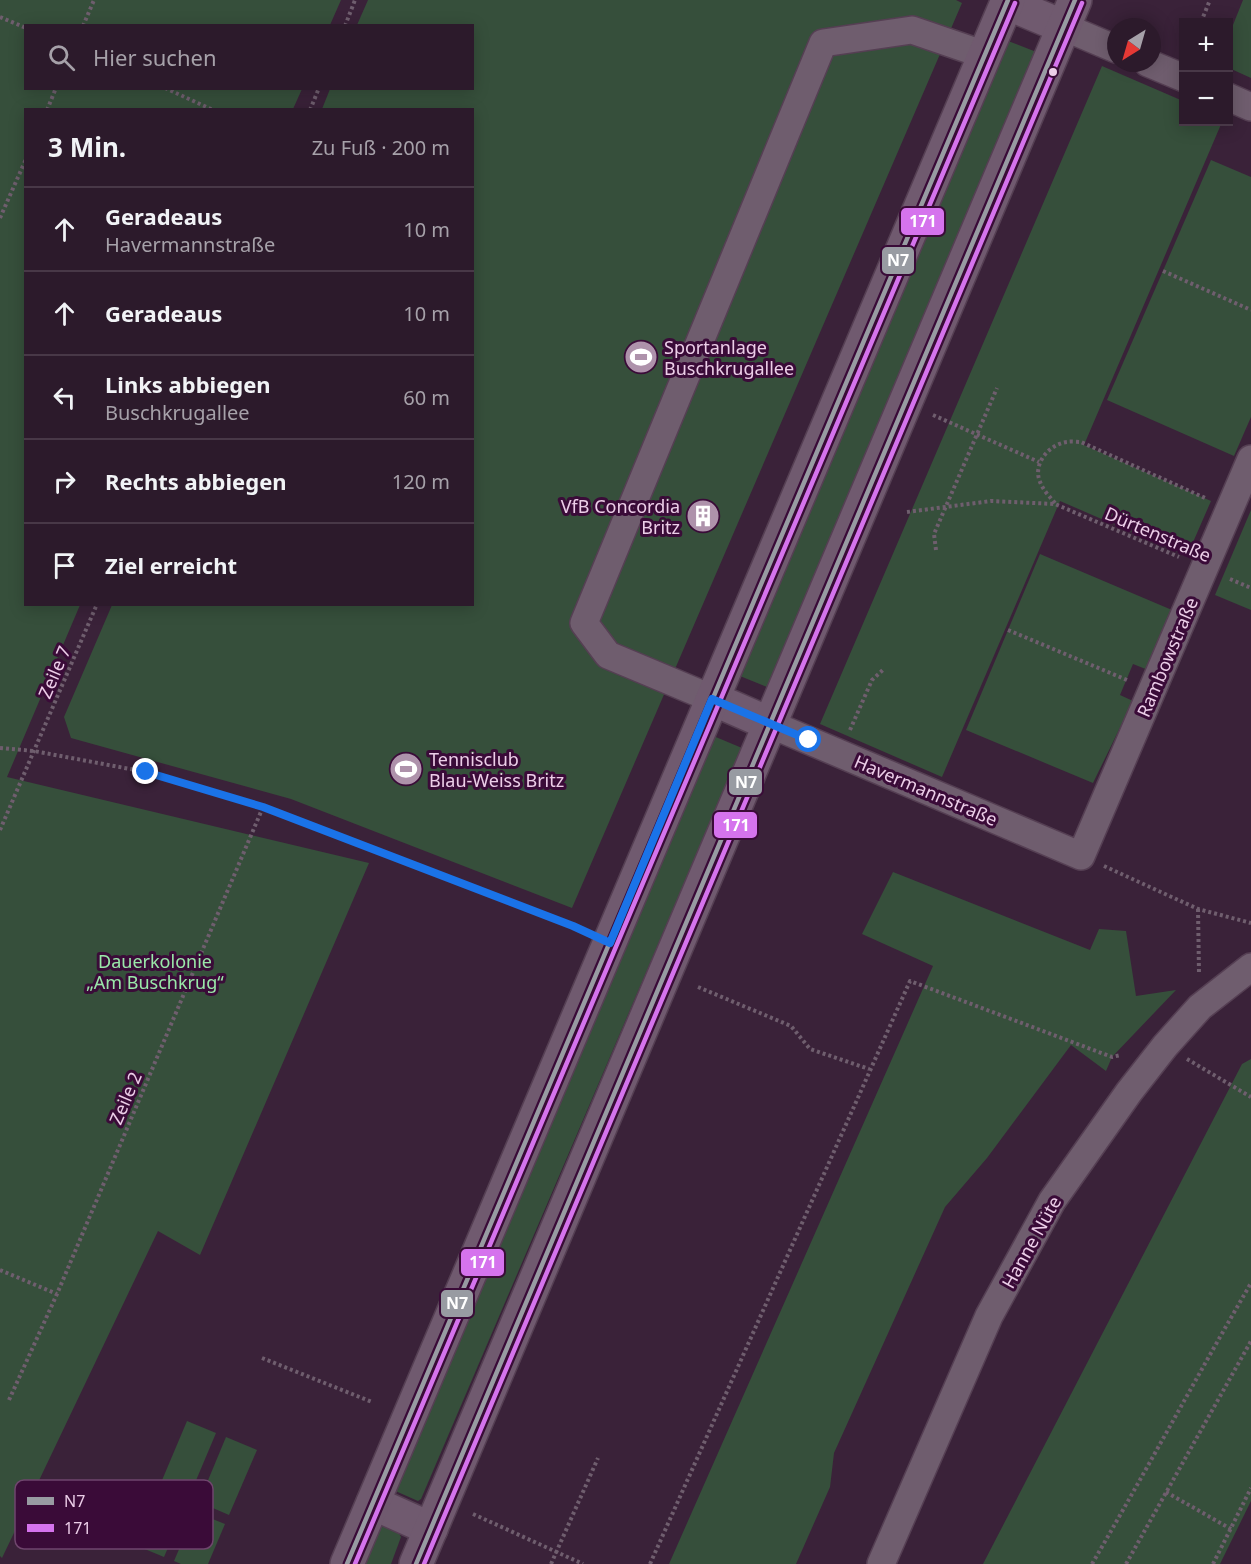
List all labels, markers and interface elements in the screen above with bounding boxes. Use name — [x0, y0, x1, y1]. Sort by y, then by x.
north arrow — [1107, 18, 1161, 72]
map controls — [1179, 18, 1233, 126]
button: + — [1179, 18, 1233, 72]
search box — [24, 24, 474, 90]
icon: search — [45, 41, 78, 74]
text: Hier suchen — [93, 42, 217, 72]
unlabelled marker — [1047, 66, 1059, 78]
button: − — [1179, 72, 1233, 126]
text: 3 Min. — [48, 129, 126, 165]
text: Zu Fuß · 200 m — [312, 134, 450, 161]
text: Geradeaus — [105, 201, 222, 231]
line badge: 171 — [900, 207, 945, 236]
text: 171 — [909, 210, 937, 232]
icon: ahead — [48, 213, 81, 246]
text: 10 m — [403, 216, 450, 243]
text: Havermannstraße — [105, 231, 275, 258]
line badge: N7 — [881, 246, 915, 275]
text: N7 — [887, 249, 909, 271]
icon: ahead — [48, 297, 81, 330]
text: Geradeaus — [105, 298, 222, 328]
text: 10 m — [403, 300, 450, 327]
place label: Sportanlage Buschkrugallee — [664, 335, 794, 380]
sports icon: Sportanlage Buschkrugallee — [623, 339, 659, 375]
text: Links abbiegen — [105, 369, 271, 399]
icon: left — [48, 381, 81, 414]
text: 60 m — [403, 384, 450, 411]
text: Buschkrugallee — [105, 399, 250, 426]
icon: right — [48, 465, 81, 498]
text: Rechts abbiegen — [105, 466, 287, 496]
text: 120 m — [392, 468, 450, 495]
place label: VfB Concordia Britz — [561, 494, 680, 539]
building icon: VfB Concordia Britz — [685, 498, 721, 534]
street label: Dürtenstraße — [1101, 501, 1215, 567]
icon: arrive — [48, 549, 81, 582]
text: Ziel erreicht — [105, 550, 237, 580]
street label: Rambowstraße — [1131, 594, 1203, 720]
street label: Zeile 7 — [32, 642, 76, 702]
route start — [795, 726, 821, 752]
place label: Tennisclub Blau-Weiss Britz — [429, 747, 564, 792]
street label: Havermannstraße — [851, 749, 1001, 831]
sports icon: Tennisclub Blau-Weiss Britz — [388, 751, 424, 787]
route end — [132, 758, 158, 784]
line badge: N7 — [728, 768, 763, 796]
text: N7 — [735, 771, 757, 793]
line badge: 171 — [713, 811, 758, 839]
text: 171 — [722, 814, 750, 836]
park label: Dauerkolonie „Am Buschkrug“ — [86, 949, 224, 994]
street label: Zeile 2 — [103, 1068, 147, 1128]
street label: Hanne Nüte — [996, 1192, 1066, 1292]
line badge: 171 — [460, 1248, 505, 1277]
text: 171 — [469, 1251, 497, 1273]
line badge: N7 — [440, 1289, 474, 1318]
text: N7 — [446, 1292, 468, 1314]
legend — [15, 1480, 213, 1549]
text: N7 — [64, 1490, 85, 1512]
text: 171 — [64, 1517, 91, 1539]

